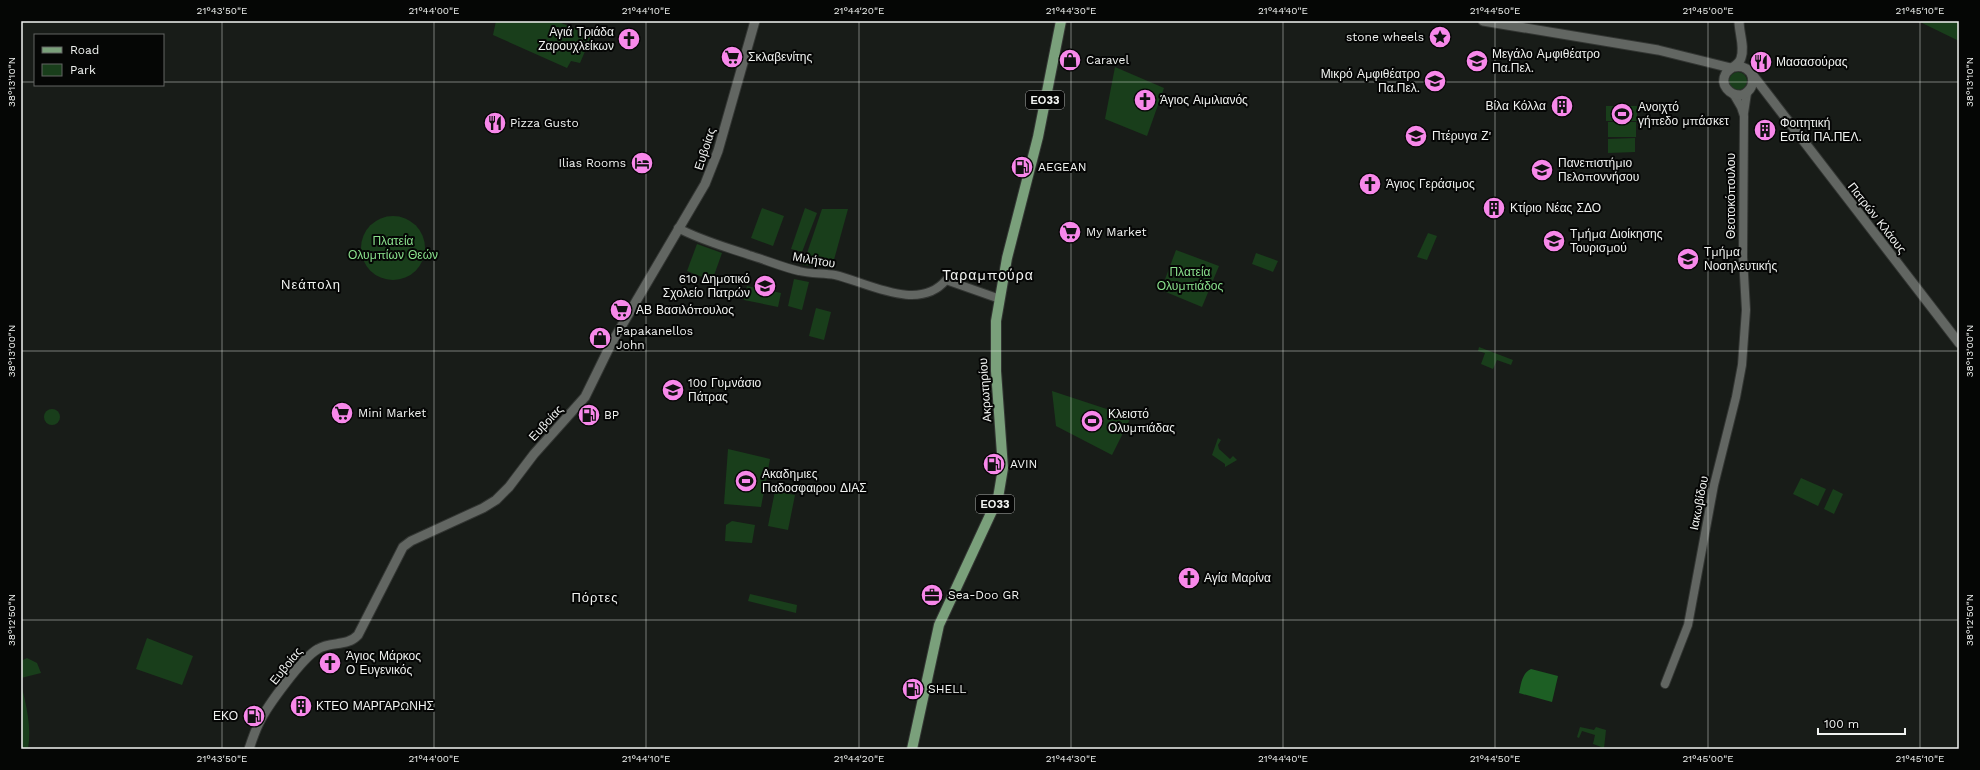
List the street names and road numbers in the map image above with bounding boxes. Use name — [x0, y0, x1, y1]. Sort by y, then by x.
road number: ΕΟ33 — [1026, 91, 1064, 109]
street label: Ευβοίας — [692, 126, 718, 172]
street label: Θεοτοκόπουλου — [1724, 153, 1738, 239]
street label: Πατρών Κλάους — [1845, 180, 1909, 257]
street label: Μιλήτου — [792, 249, 836, 271]
street label: Ακρωτηρίου — [976, 358, 994, 422]
street label: Ευβοίας — [526, 402, 566, 444]
street label: Ιακωβίδου — [1687, 475, 1711, 531]
road number: ΕΟ33 — [976, 495, 1014, 513]
street label: Ευβοίας — [267, 645, 305, 687]

